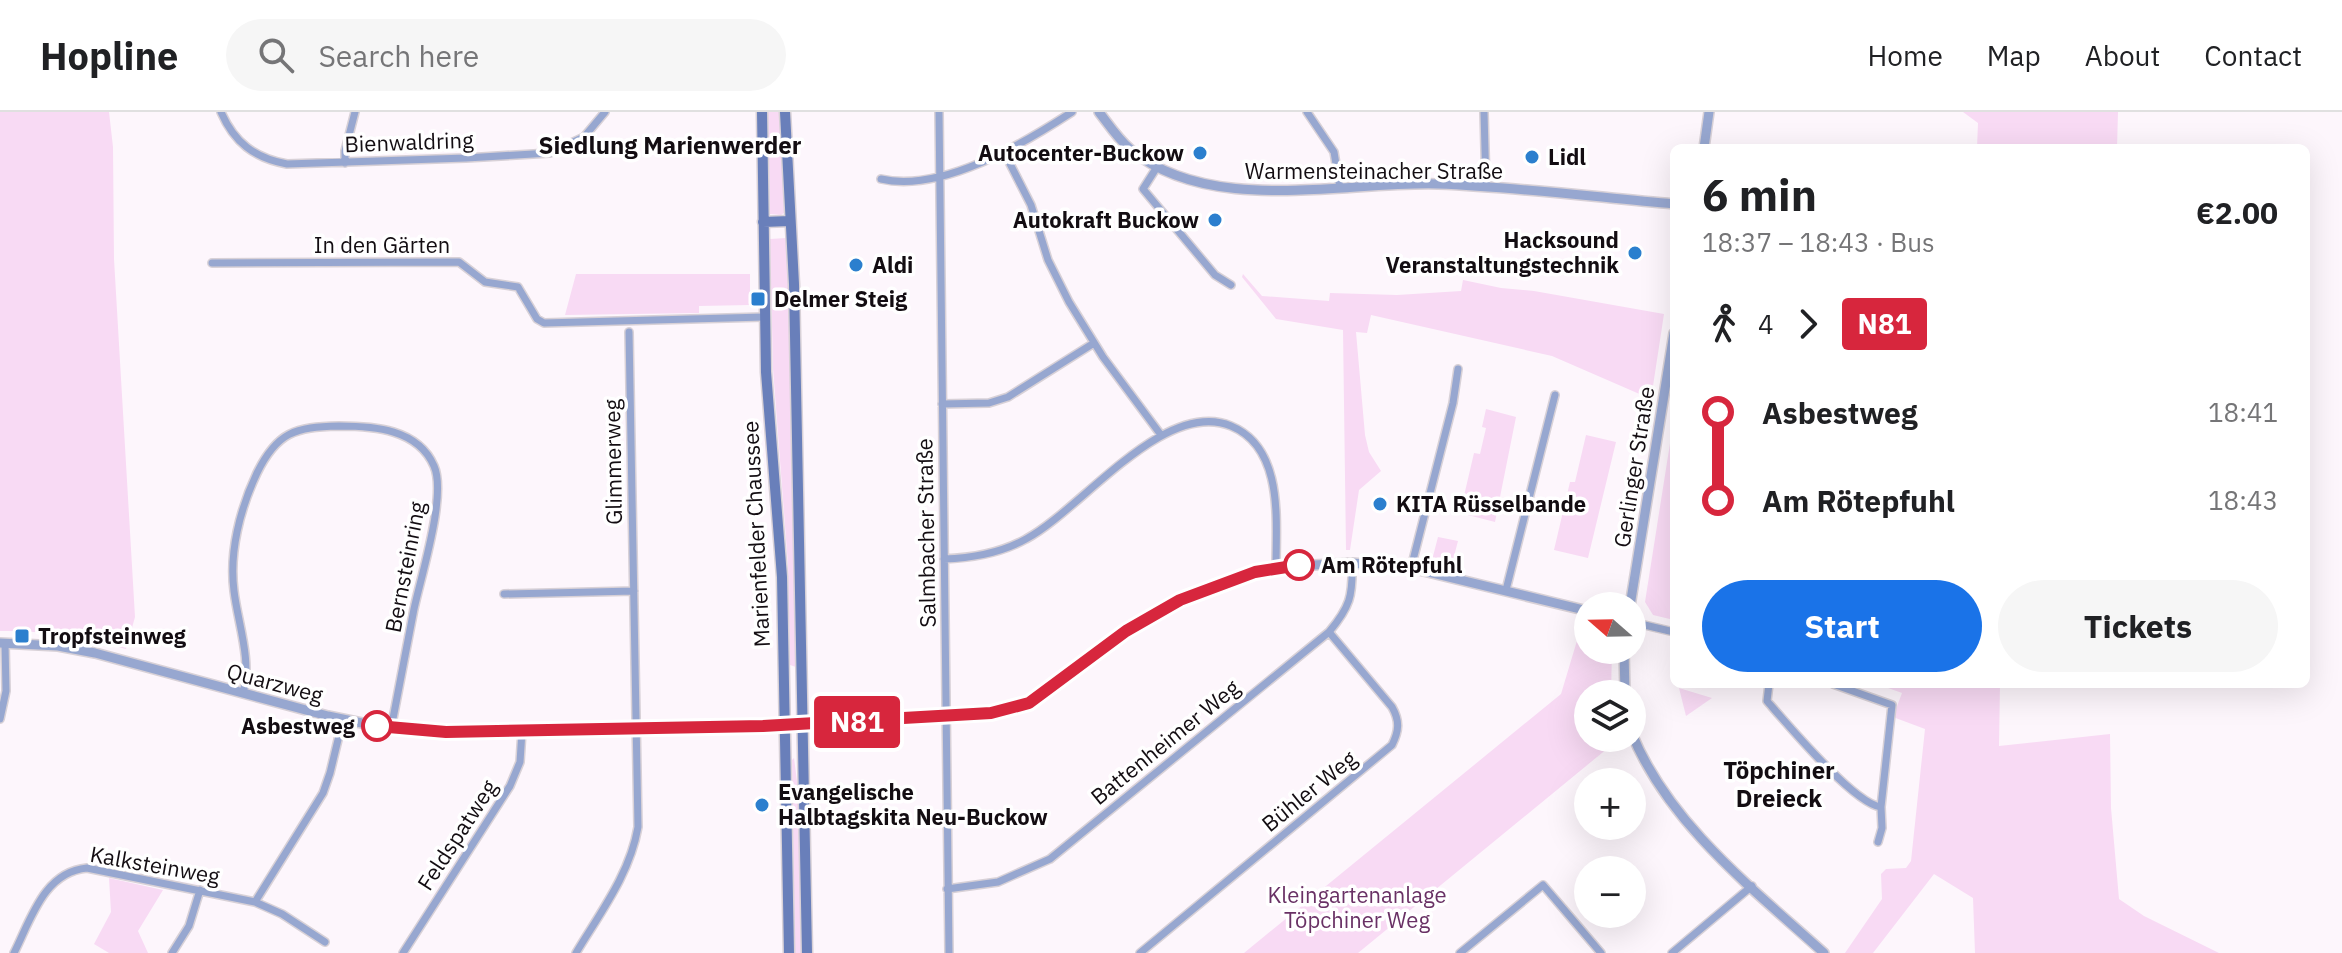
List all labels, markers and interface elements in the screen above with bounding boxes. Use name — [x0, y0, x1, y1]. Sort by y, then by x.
search box — [226, 19, 786, 91]
text: Hopline — [40, 31, 178, 80]
icon: search — [254, 33, 298, 77]
text: Search here — [318, 36, 479, 75]
text: Home — [1867, 37, 1943, 74]
text: Map — [1987, 37, 2041, 74]
text: About — [2085, 37, 2160, 74]
text: Contact — [2204, 37, 2302, 74]
street label: Bienwaldring — [344, 125, 474, 158]
district label: Siedlung Marienwerder — [538, 129, 802, 161]
place label: Autocenter-Buckow — [978, 138, 1184, 167]
place label: Lidl — [1548, 142, 1586, 171]
marker: Autocenter-Buckow — [1191, 144, 1209, 162]
marker: Lidl — [1523, 148, 1541, 166]
street label: Warmensteinacher Straße — [1245, 156, 1503, 185]
text: 6 min — [1702, 166, 1817, 223]
text: €2.00 — [2196, 193, 2278, 232]
place label: Autokraft Buckow — [1013, 205, 1199, 234]
marker: Autokraft Buckow — [1206, 211, 1224, 229]
place label: Hacksound Veranstaltungstechnik — [1385, 225, 1619, 279]
text: 18:37 – 18:43 · Bus — [1702, 225, 1935, 259]
street label: In den Gärten — [314, 230, 450, 259]
marker: Hacksound Veranstaltungstechnik — [1626, 244, 1644, 262]
place label: Aldi — [872, 250, 913, 279]
marker: Aldi — [847, 256, 865, 274]
place label: Delmer Steig — [774, 284, 908, 313]
marker: Delmer Steig — [749, 290, 767, 308]
icon: walk — [1702, 302, 1746, 346]
icon: forward — [1786, 302, 1830, 346]
text: N81 — [1858, 305, 1911, 342]
text: 4 — [1758, 307, 1774, 341]
street label: Gerlinger Straße — [1606, 384, 1661, 550]
text: Asbestweg — [1762, 393, 1918, 432]
text: 18:41 — [2208, 395, 2278, 429]
street label: Glimmerweg — [597, 398, 628, 525]
street label: Marienfelder Chaussee — [735, 420, 776, 648]
street label: Salmbacher Straße — [909, 438, 942, 628]
text: Am Rötepfuhl — [1762, 481, 1955, 520]
text: 18:43 — [2208, 483, 2278, 517]
place label: KITA Rüsselbande — [1396, 489, 1586, 518]
marker: KITA Rüsselbande — [1371, 495, 1389, 513]
street label: Bernsteinring — [378, 498, 432, 635]
marker: Am Rötepfuhl — [1284, 550, 1314, 580]
place label: Am Rötepfuhl — [1321, 550, 1463, 579]
button: Start — [1702, 580, 1982, 672]
button: Tickets — [1998, 580, 2278, 672]
north arrow — [1574, 592, 1646, 664]
map controls — [1574, 592, 1646, 928]
place label: Tropfsteinweg — [38, 621, 187, 650]
marker: Tropfsteinweg — [13, 627, 31, 645]
street label: Quarzweg — [224, 656, 327, 709]
street label: Battenheimer Weg — [1084, 672, 1245, 811]
button: layers — [1574, 680, 1646, 752]
line badge: N81 — [811, 696, 903, 748]
text: N81 — [830, 703, 884, 740]
place label: Asbestweg — [241, 711, 356, 740]
marker: Asbestweg — [362, 711, 392, 741]
street label: Bühler Weg — [1255, 743, 1362, 838]
district label: Töpchiner Dreieck — [1723, 754, 1835, 814]
button: + — [1574, 768, 1646, 840]
street label: Feldspatweg — [410, 774, 503, 895]
place label: Evangelische Halbtagskita Neu-Buckow — [778, 777, 1048, 831]
marker: Evangelische Halbtagskita Neu-Buckow — [753, 796, 771, 814]
street label: Kalksteinweg — [88, 839, 223, 890]
button: − — [1574, 856, 1646, 928]
park label: Kleingartenanlage Töpchiner Weg — [1267, 880, 1447, 934]

